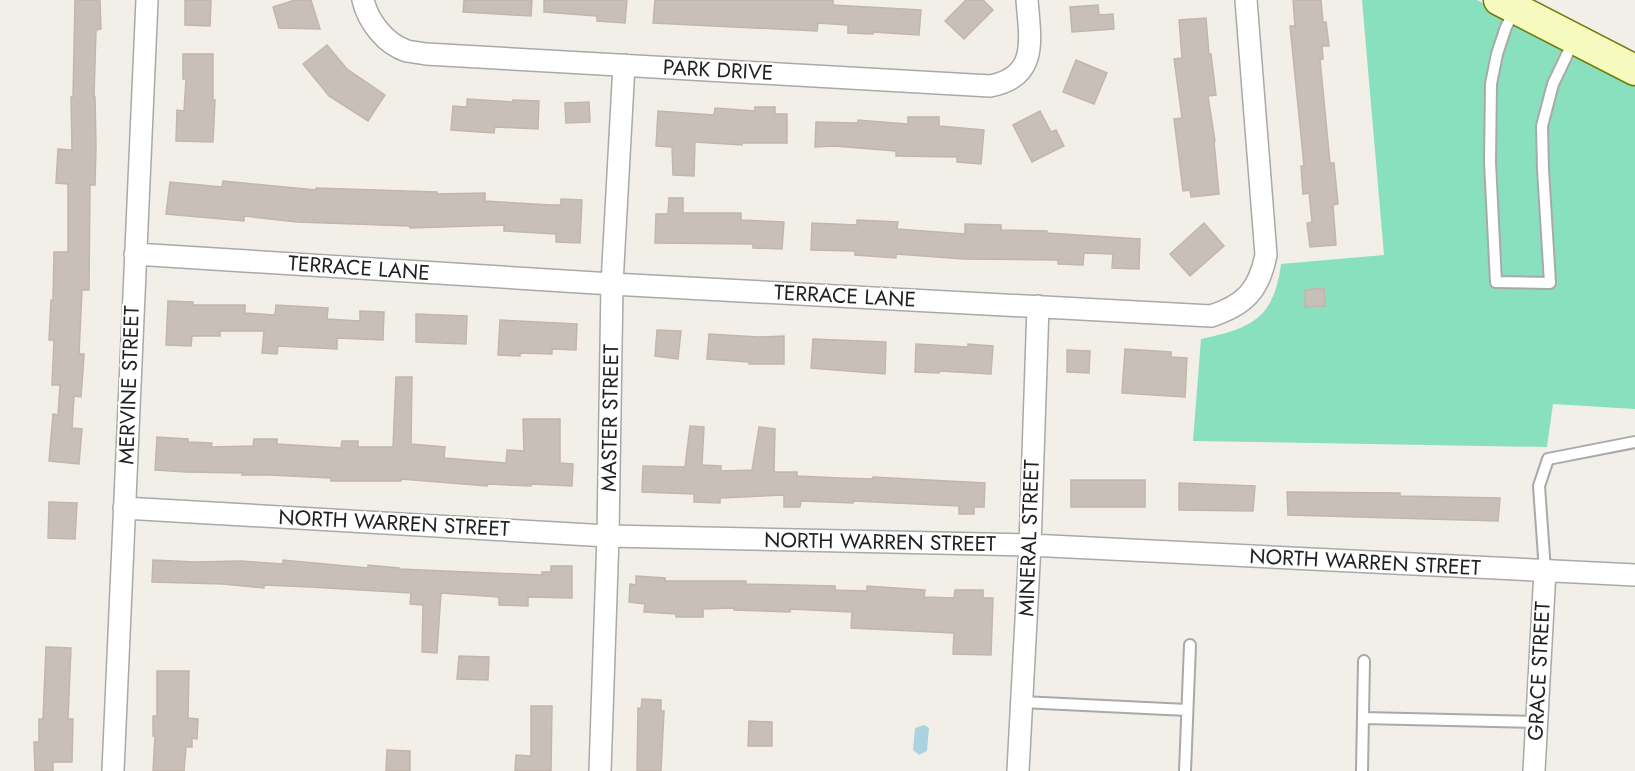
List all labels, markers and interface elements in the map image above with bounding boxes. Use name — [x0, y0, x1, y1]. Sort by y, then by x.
street label: PARK DRIVE — [662, 52, 774, 88]
street label: TERRACE LANE — [287, 248, 431, 288]
street label: TERRACE LANE — [773, 277, 917, 315]
street label: MERVINE STREET — [111, 305, 147, 465]
street label: MASTER STREET — [594, 344, 626, 492]
street label: MINERAL STREET — [1011, 459, 1047, 617]
street label: NORTH WARREN STREET — [277, 502, 511, 544]
street label: NORTH WARREN STREET — [764, 525, 996, 559]
street label: NORTH WARREN STREET — [1248, 541, 1482, 583]
street label: GRACE STREET — [1520, 600, 1558, 741]

